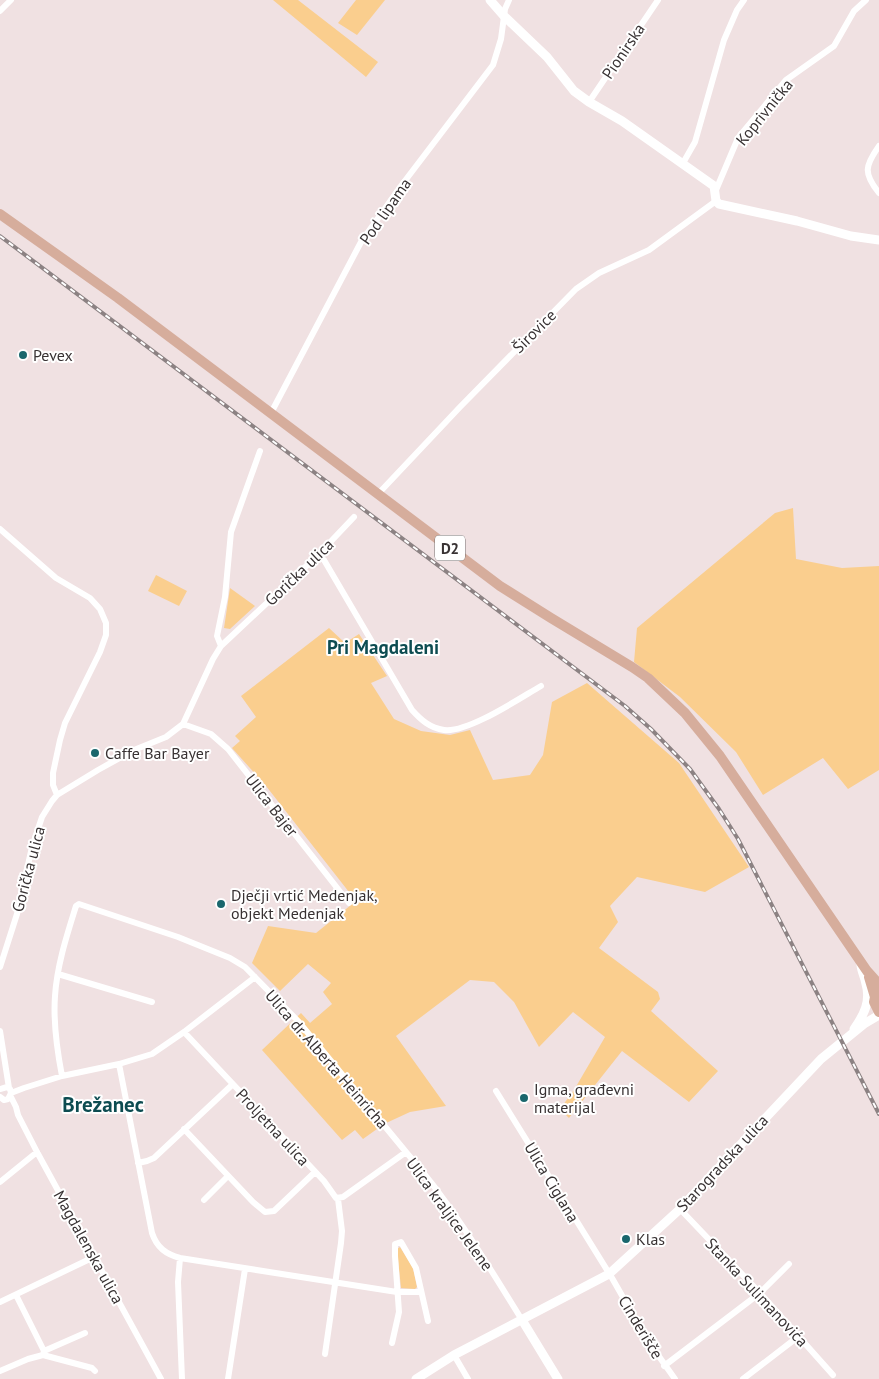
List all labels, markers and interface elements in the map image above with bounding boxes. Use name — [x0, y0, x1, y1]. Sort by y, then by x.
street label: Pionirska — [597, 19, 649, 83]
street label: Koprivnička — [731, 75, 797, 149]
street label: Pod lipama — [355, 174, 415, 248]
street label: Širovice — [508, 305, 560, 357]
place label: Pevex — [33, 345, 73, 365]
marker: Pevex — [17, 349, 29, 361]
street label: Gorička ulica — [260, 534, 338, 610]
road number: D2 — [435, 536, 465, 560]
district label: Pri Magdaleni — [327, 635, 439, 659]
place label: Caffe Bar Bayer — [105, 743, 210, 763]
marker: Caffe Bar Bayer — [89, 747, 101, 759]
street label: Ulica Bajer — [241, 770, 303, 841]
street label: Gorička ulica — [7, 824, 49, 914]
place label: Dječji vrtić Medenjak, objekt Medenjak — [231, 885, 378, 923]
marker: Dječji vrtić Medenjak, objekt Medenjak — [215, 898, 227, 910]
street label: Ulica dr. Alberta Heinricha — [261, 985, 393, 1133]
place label: Igma, građevni materijal — [534, 1079, 634, 1117]
street label: Proljetna ulica — [232, 1084, 314, 1170]
district label: Brežanec — [62, 1091, 144, 1118]
marker: Igma, građevni materijal — [518, 1092, 530, 1104]
street label: Starogradska ulica — [672, 1110, 772, 1216]
street label: Ulica Ciglana — [520, 1138, 584, 1226]
street label: Ulica kraljice Jelene — [402, 1154, 498, 1274]
street label: Magdalenska ulica — [50, 1187, 128, 1307]
place label: Klas — [636, 1229, 665, 1249]
marker: Klas — [620, 1233, 632, 1245]
street label: Stanka Sulimanovića — [701, 1233, 813, 1351]
street label: Cinderišče — [614, 1292, 668, 1362]

